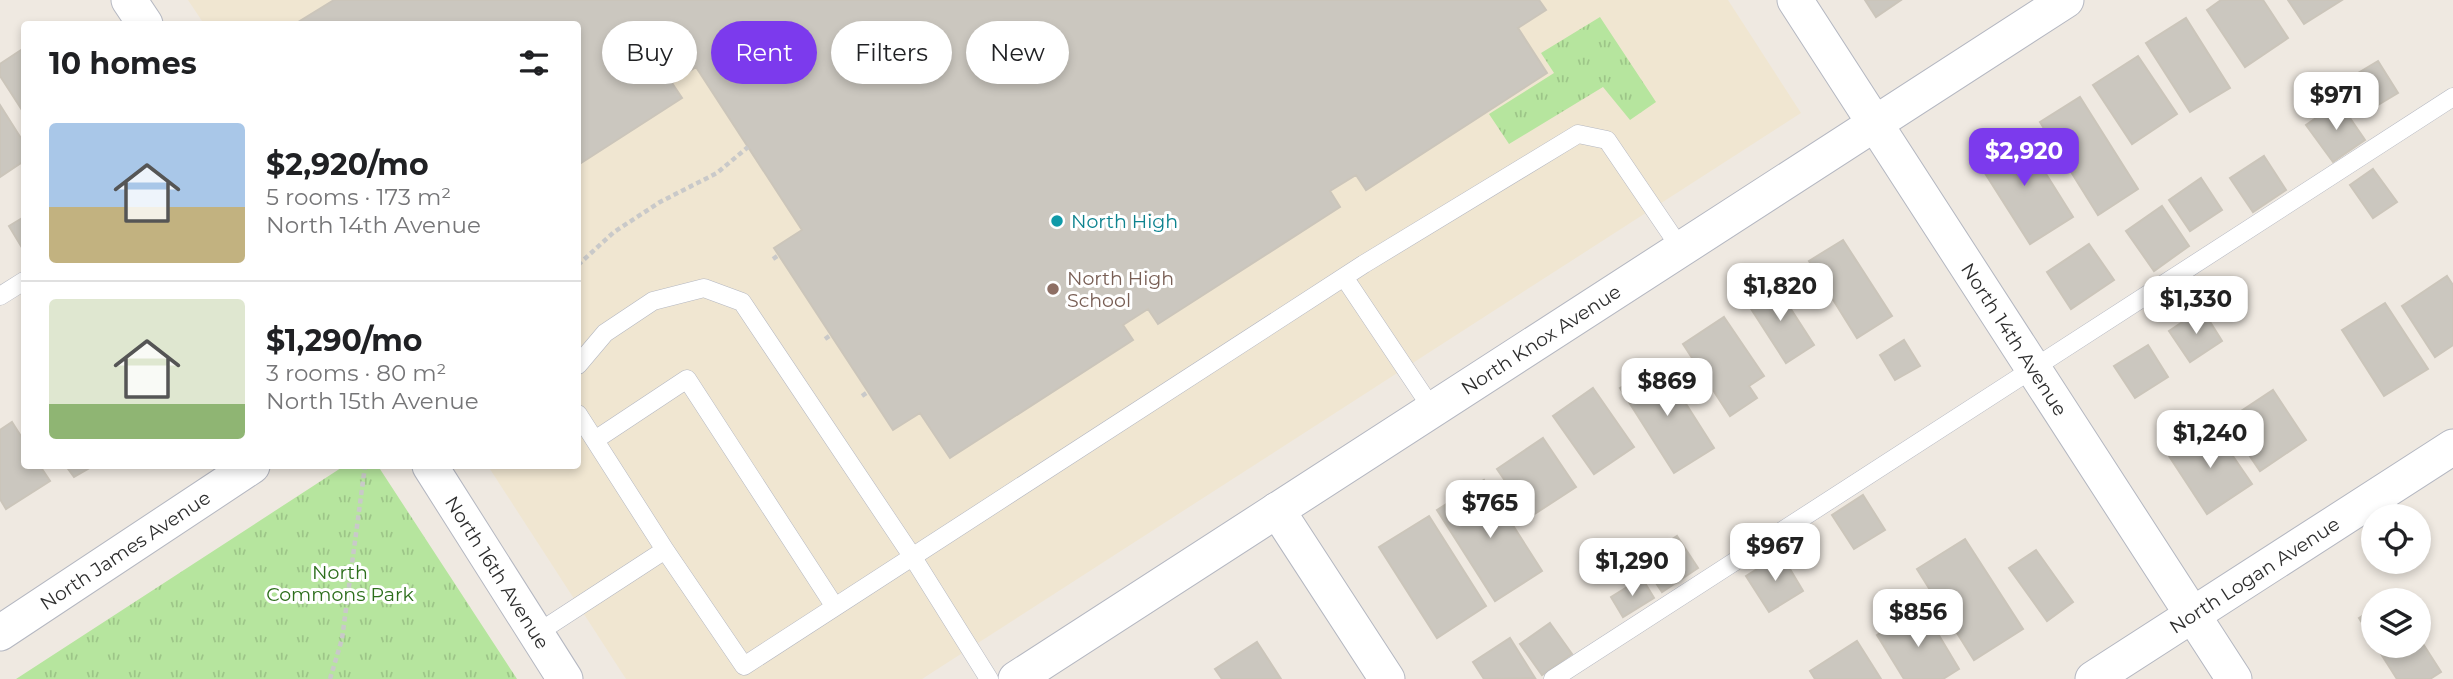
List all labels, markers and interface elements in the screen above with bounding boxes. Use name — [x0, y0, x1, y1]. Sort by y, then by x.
chip: Buy — [602, 21, 697, 84]
chip: Rent — [711, 21, 817, 84]
chip: Filters — [831, 21, 952, 84]
chip: New — [966, 21, 1069, 84]
icon: filters — [515, 44, 553, 82]
text: 10 homes — [49, 45, 197, 82]
pin: $971 — [2295, 72, 2377, 132]
text: $971 — [2310, 81, 2362, 109]
pin: $2,920 — [1967, 128, 2081, 188]
text: $2,920 — [1985, 137, 2063, 165]
text: $2,920/mo — [266, 146, 429, 183]
icon: home — [105, 151, 189, 235]
text: 5 rooms · 173 m² — [266, 183, 451, 211]
place label: North High — [1071, 210, 1178, 233]
text: North 14th Avenue — [266, 211, 481, 239]
marker: North High — [1049, 213, 1065, 229]
street label: North 14th Avenue — [1956, 258, 2072, 420]
pin: $1,820 — [1723, 264, 1837, 323]
place label: North High School — [1067, 267, 1174, 312]
text: $1,820 — [1743, 272, 1817, 300]
pin: $1,330 — [2139, 276, 2253, 336]
street label: North Knox Avenue — [1457, 280, 1625, 400]
marker: North High School — [1045, 281, 1061, 297]
text: $1,330 — [2160, 285, 2232, 313]
text: $1,290/mo — [266, 322, 422, 359]
icon: home — [105, 327, 189, 411]
pin: $869 — [1626, 358, 1708, 418]
text: 3 rooms · 80 m² — [266, 359, 446, 387]
text: $869 — [1637, 367, 1697, 395]
text: North 15th Avenue — [266, 387, 479, 415]
pin: $1,240 — [2153, 410, 2267, 470]
text: $1,240 — [2173, 419, 2247, 447]
pin: $765 — [1449, 480, 1531, 540]
street label: North James Avenue — [36, 486, 214, 615]
text: $765 — [1462, 489, 1518, 517]
street label: North 16th Avenue — [440, 492, 554, 653]
map controls — [2361, 504, 2431, 658]
button: locate — [2361, 504, 2431, 574]
street label: North Logan Avenue — [2165, 512, 2344, 638]
pin: $967 — [1734, 524, 1816, 583]
text: $967 — [1746, 532, 1804, 560]
pin: $1,290 — [1575, 538, 1689, 598]
text: $1,290 — [1595, 547, 1669, 575]
park label: North Commons Park — [266, 561, 414, 606]
button: layers — [2361, 588, 2431, 658]
pin: $856 — [1877, 590, 1959, 649]
text: $856 — [1889, 598, 1947, 626]

